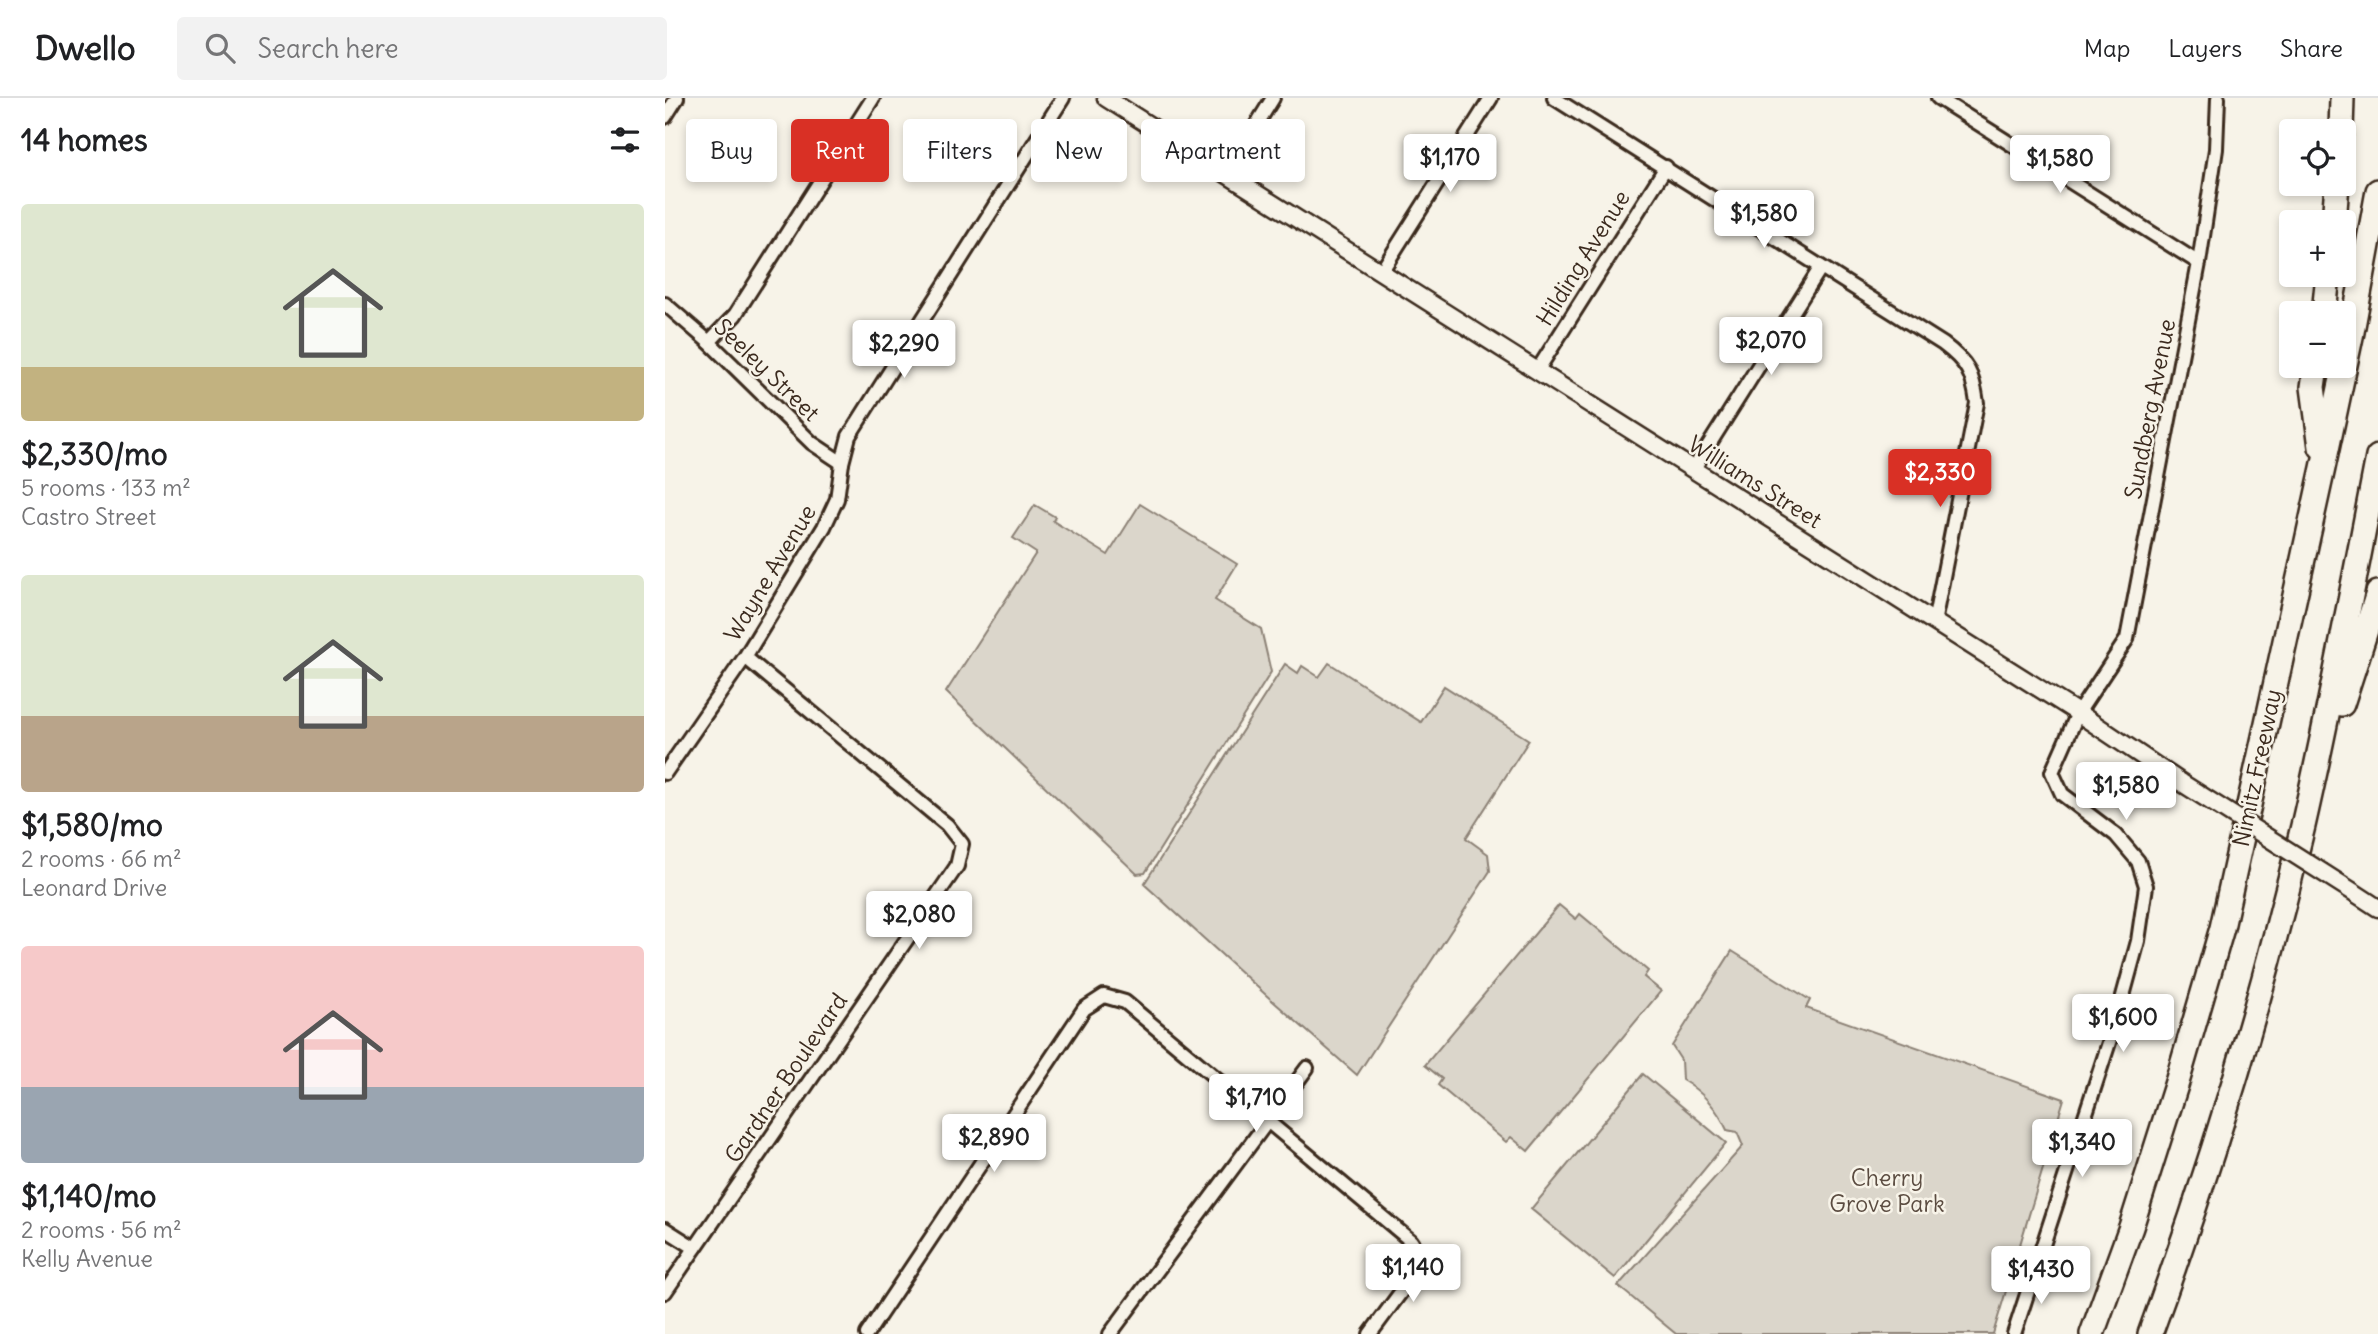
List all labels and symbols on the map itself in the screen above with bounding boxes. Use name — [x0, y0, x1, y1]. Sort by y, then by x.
pin: $1,170 — [1393, 134, 1507, 194]
pin: $1,580 — [2003, 136, 2117, 195]
street label: Hilding Avenue — [1529, 185, 1636, 331]
pin: $1,580 — [1707, 190, 1821, 250]
street label: Seeley Street — [709, 312, 826, 427]
street label: Sundberg Avenue — [2118, 316, 2181, 501]
pin: $2,070 — [1714, 317, 1828, 377]
pin: $2,290 — [847, 320, 961, 380]
street label: Williams Street — [1683, 429, 1828, 534]
pin: $2,330 — [1883, 450, 1997, 509]
street label: Wayne Avenue — [717, 499, 822, 646]
street label: Nimitz Freeway — [2226, 687, 2287, 849]
pin: $1,580 — [2069, 762, 2183, 822]
pin: $2,080 — [862, 892, 976, 951]
street label: Gardner Boulevard — [718, 987, 853, 1168]
pin: $1,600 — [2066, 995, 2180, 1054]
pin: $1,710 — [1199, 1074, 1313, 1134]
pin: $2,890 — [937, 1114, 1051, 1174]
pin: $1,340 — [2025, 1119, 2139, 1179]
park label: Cherry Grove Park — [1829, 1163, 1945, 1218]
pin: $1,140 — [1356, 1244, 1470, 1304]
pin: $1,430 — [1984, 1246, 2098, 1306]

